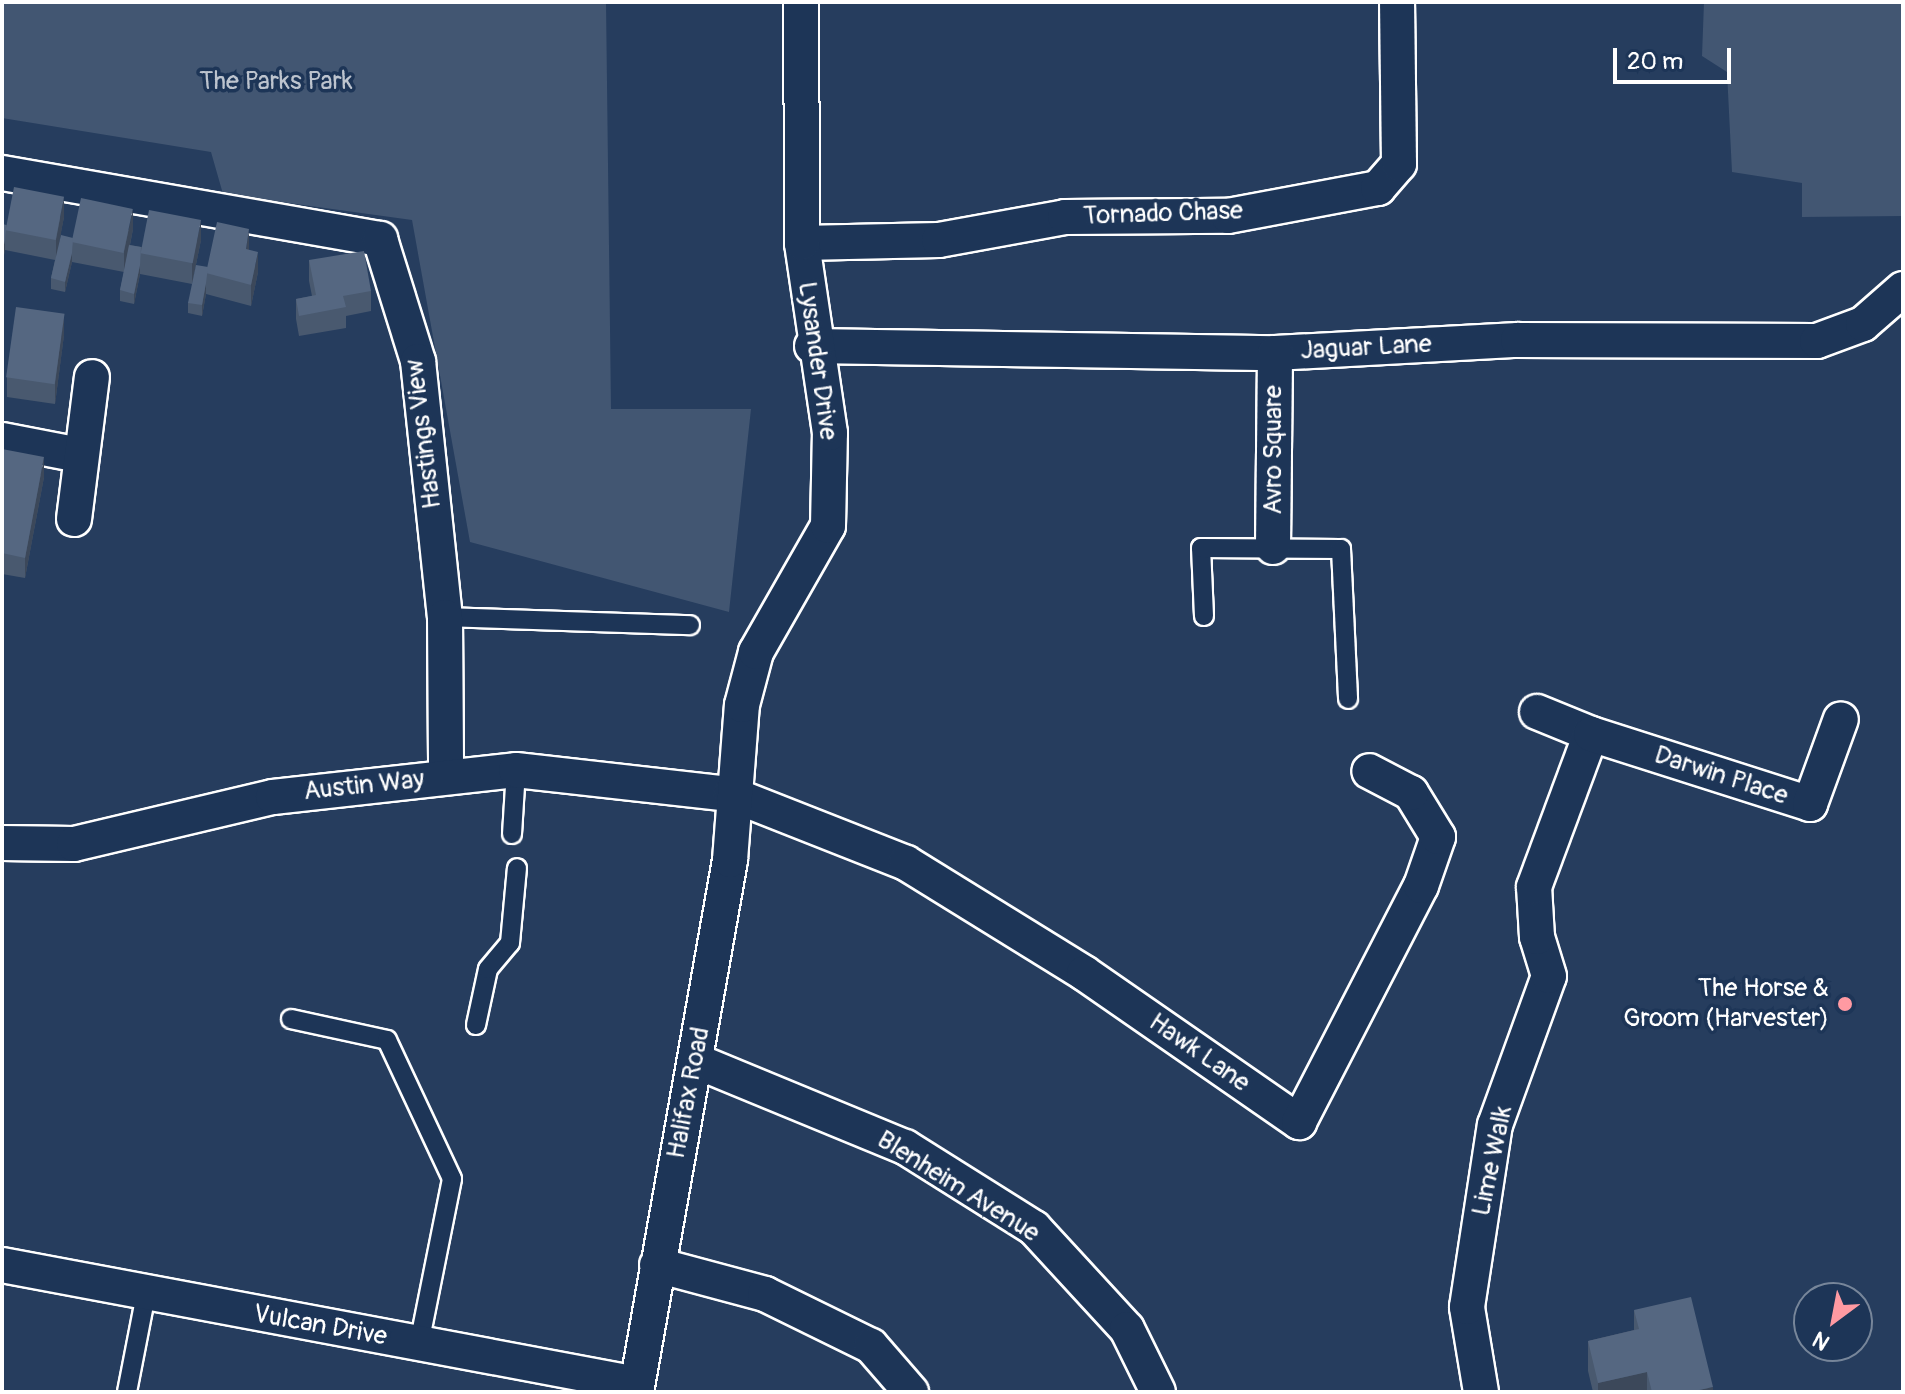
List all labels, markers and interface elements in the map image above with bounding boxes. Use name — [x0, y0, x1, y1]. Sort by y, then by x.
scale bar — [1617, 32, 1735, 82]
text: 20 m — [1627, 47, 1683, 76]
park label: The Parks Park — [199, 66, 353, 98]
street label: Tornado Chase — [1083, 196, 1243, 232]
street label: Lysander Drive — [790, 280, 844, 442]
street label: Jaguar Lane — [1300, 329, 1432, 367]
street label: Hastings View — [399, 357, 449, 511]
street label: Avro Square — [1258, 385, 1290, 515]
street label: Darwin Place — [1650, 740, 1792, 812]
street label: Austin Way — [302, 764, 426, 808]
place label: The Horse & Groom (Harvester) — [1623, 973, 1829, 1034]
marker: The Horse & Groom (Harvester) — [1836, 995, 1854, 1013]
street label: Hawk Lane — [1143, 1007, 1255, 1099]
street label: Halifax Road — [661, 1025, 717, 1161]
street label: Lime Walk — [1466, 1103, 1520, 1219]
street label: Blenheim Avenue — [871, 1125, 1045, 1249]
north arrow — [1793, 1282, 1873, 1362]
street label: Vulcan Drive — [251, 1299, 389, 1353]
text: N — [1808, 1325, 1835, 1356]

